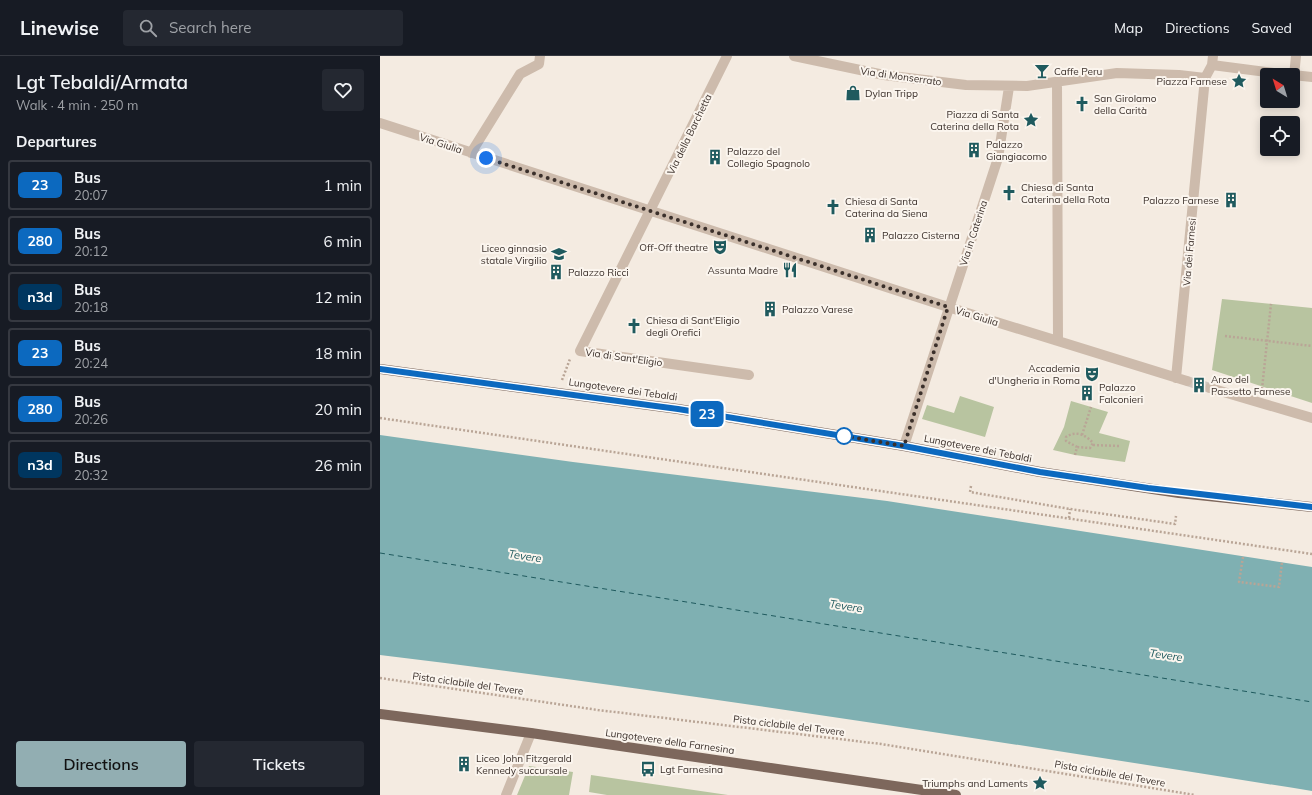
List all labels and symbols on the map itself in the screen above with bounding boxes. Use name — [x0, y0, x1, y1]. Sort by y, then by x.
bar icon: Caffe Peru — [1033, 62, 1051, 80]
street label: Via di Monserrato — [859, 64, 943, 89]
place label: Caffe Peru — [1054, 65, 1102, 78]
north arrow — [1260, 68, 1300, 108]
place icon: Piazza Farnese — [1230, 72, 1248, 90]
place label: Piazza Farnese — [1156, 75, 1227, 88]
shop icon: Dylan Tripp — [844, 84, 862, 102]
place label: Dylan Tripp — [865, 87, 918, 100]
street label: Via della Barchetta — [664, 92, 715, 177]
place label: San Girolamo della Carità — [1094, 92, 1157, 117]
church icon: San Girolamo della Carità — [1073, 95, 1091, 113]
place label: Piazza di Santa Caterina della Rota — [930, 108, 1019, 133]
place icon: Piazza di Santa Caterina della Rota — [1022, 111, 1040, 129]
street label: Via Giulia — [418, 130, 464, 156]
place label: Palazzo Giangiacomo — [986, 138, 1047, 163]
building icon: Palazzo Giangiacomo — [965, 141, 983, 159]
place label: Palazzo del Collegio Spagnolo — [727, 145, 810, 170]
your location — [476, 148, 496, 168]
building icon: Palazzo del Collegio Spagnolo — [706, 148, 724, 166]
place label: Chiesa di Santa Caterina della Rota — [1021, 181, 1110, 206]
church icon: Chiesa di Santa Caterina della Rota — [1000, 184, 1018, 202]
building icon: Palazzo Farnese — [1222, 191, 1240, 209]
place label: Palazzo Farnese — [1143, 194, 1219, 207]
place label: Chiesa di Santa Caterina da Siena — [845, 195, 928, 220]
church icon: Chiesa di Santa Caterina da Siena — [824, 198, 842, 216]
street label: Via in Caterina — [957, 199, 990, 268]
street label: Via dei Farnesi — [1180, 218, 1199, 287]
building icon: Palazzo Cisterna — [861, 226, 879, 244]
place label: Palazzo Cisterna — [882, 229, 960, 242]
theatre icon: Off-Off theatre — [711, 238, 729, 256]
place label: Off-Off theatre — [639, 241, 708, 254]
place label: Liceo ginnasio statale Virgilio — [481, 242, 547, 267]
school or university icon: Liceo ginnasio statale Virgilio — [550, 245, 568, 263]
restaurant icon: Assunta Madre — [781, 261, 799, 279]
building icon: Palazzo Ricci — [547, 263, 565, 281]
place label: Assunta Madre — [707, 264, 778, 277]
place label: Palazzo Ricci — [568, 266, 629, 279]
building icon: Palazzo Varese — [761, 300, 779, 318]
place label: Palazzo Varese — [782, 303, 853, 316]
street label: Via Giulia — [954, 304, 1000, 329]
place label: Chiesa di Sant'Eligio degli Orefici — [646, 314, 740, 339]
church icon: Chiesa di Sant'Eligio degli Orefici — [625, 317, 643, 335]
street label: Via di Sant'Eligio — [585, 346, 663, 369]
place label: Accademia d'Ungheria in Roma — [989, 362, 1080, 387]
theatre icon: Accademia d'Ungheria in Roma — [1083, 365, 1101, 383]
place label: Arco del Passetto Farnese — [1211, 373, 1291, 398]
street label: Lungotevere dei Tebaldi — [568, 375, 678, 404]
building icon: Arco del Passetto Farnese — [1190, 376, 1208, 394]
place label: Palazzo Falconieri — [1099, 381, 1143, 406]
building icon: Palazzo Falconieri — [1078, 384, 1096, 402]
line badge: 23 — [689, 401, 725, 427]
unlabelled marker — [835, 427, 853, 445]
street label: Lungotevere dei Tebaldi — [923, 432, 1033, 465]
water label: Tevere — [507, 546, 543, 566]
water label: Tevere — [828, 596, 864, 616]
water label: Tevere — [1149, 646, 1184, 664]
street label: Pista ciclabile del Tevere — [411, 669, 524, 698]
street label: Pista ciclabile del Tevere — [732, 712, 845, 739]
street label: Lungotevere della Farnesina — [605, 726, 735, 757]
place label: Liceo John Fitzgerald Kennedy succursale — [476, 752, 572, 777]
building icon: Liceo John Fitzgerald Kennedy succursale — [455, 755, 473, 773]
street label: Pista ciclabile del Tevere — [1054, 757, 1166, 790]
bus stop icon: Lgt Farnesina — [639, 760, 657, 778]
place label: Lgt Farnesina — [660, 763, 723, 776]
place icon: Triumphs and Laments — [1031, 774, 1049, 792]
place label: Triumphs and Laments — [922, 777, 1028, 790]

